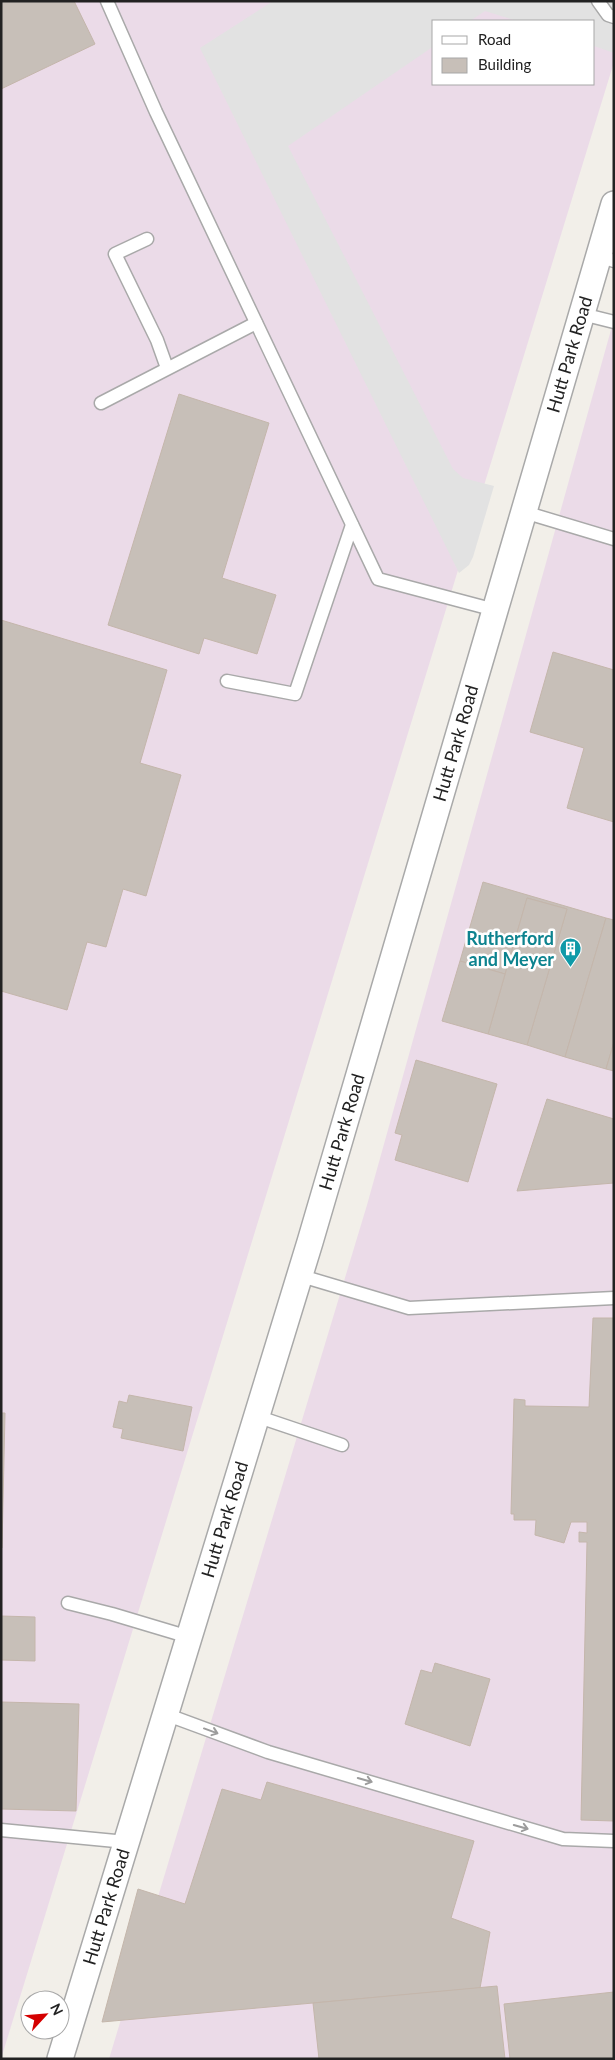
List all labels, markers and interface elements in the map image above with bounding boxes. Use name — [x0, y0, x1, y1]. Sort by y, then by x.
legend — [432, 20, 595, 85]
text: Road — [478, 30, 511, 48]
text: Building — [478, 55, 531, 73]
street label: Hutt Park Road — [541, 294, 596, 415]
street label: Hutt Park Road — [428, 682, 483, 804]
place label: Rutherford and Meyer — [466, 927, 554, 970]
building icon: Rutherford and Meyer — [558, 937, 582, 968]
street label: Hutt Park Road — [314, 1071, 369, 1193]
street label: Hutt Park Road — [196, 1459, 252, 1580]
one-way arrow — [202, 1727, 218, 1736]
one-way arrow — [357, 1776, 373, 1786]
one-way arrow — [513, 1822, 529, 1832]
street label: Hutt Park Road — [77, 1846, 134, 1967]
north arrow — [20, 1990, 70, 2040]
text: N — [47, 2001, 67, 2018]

